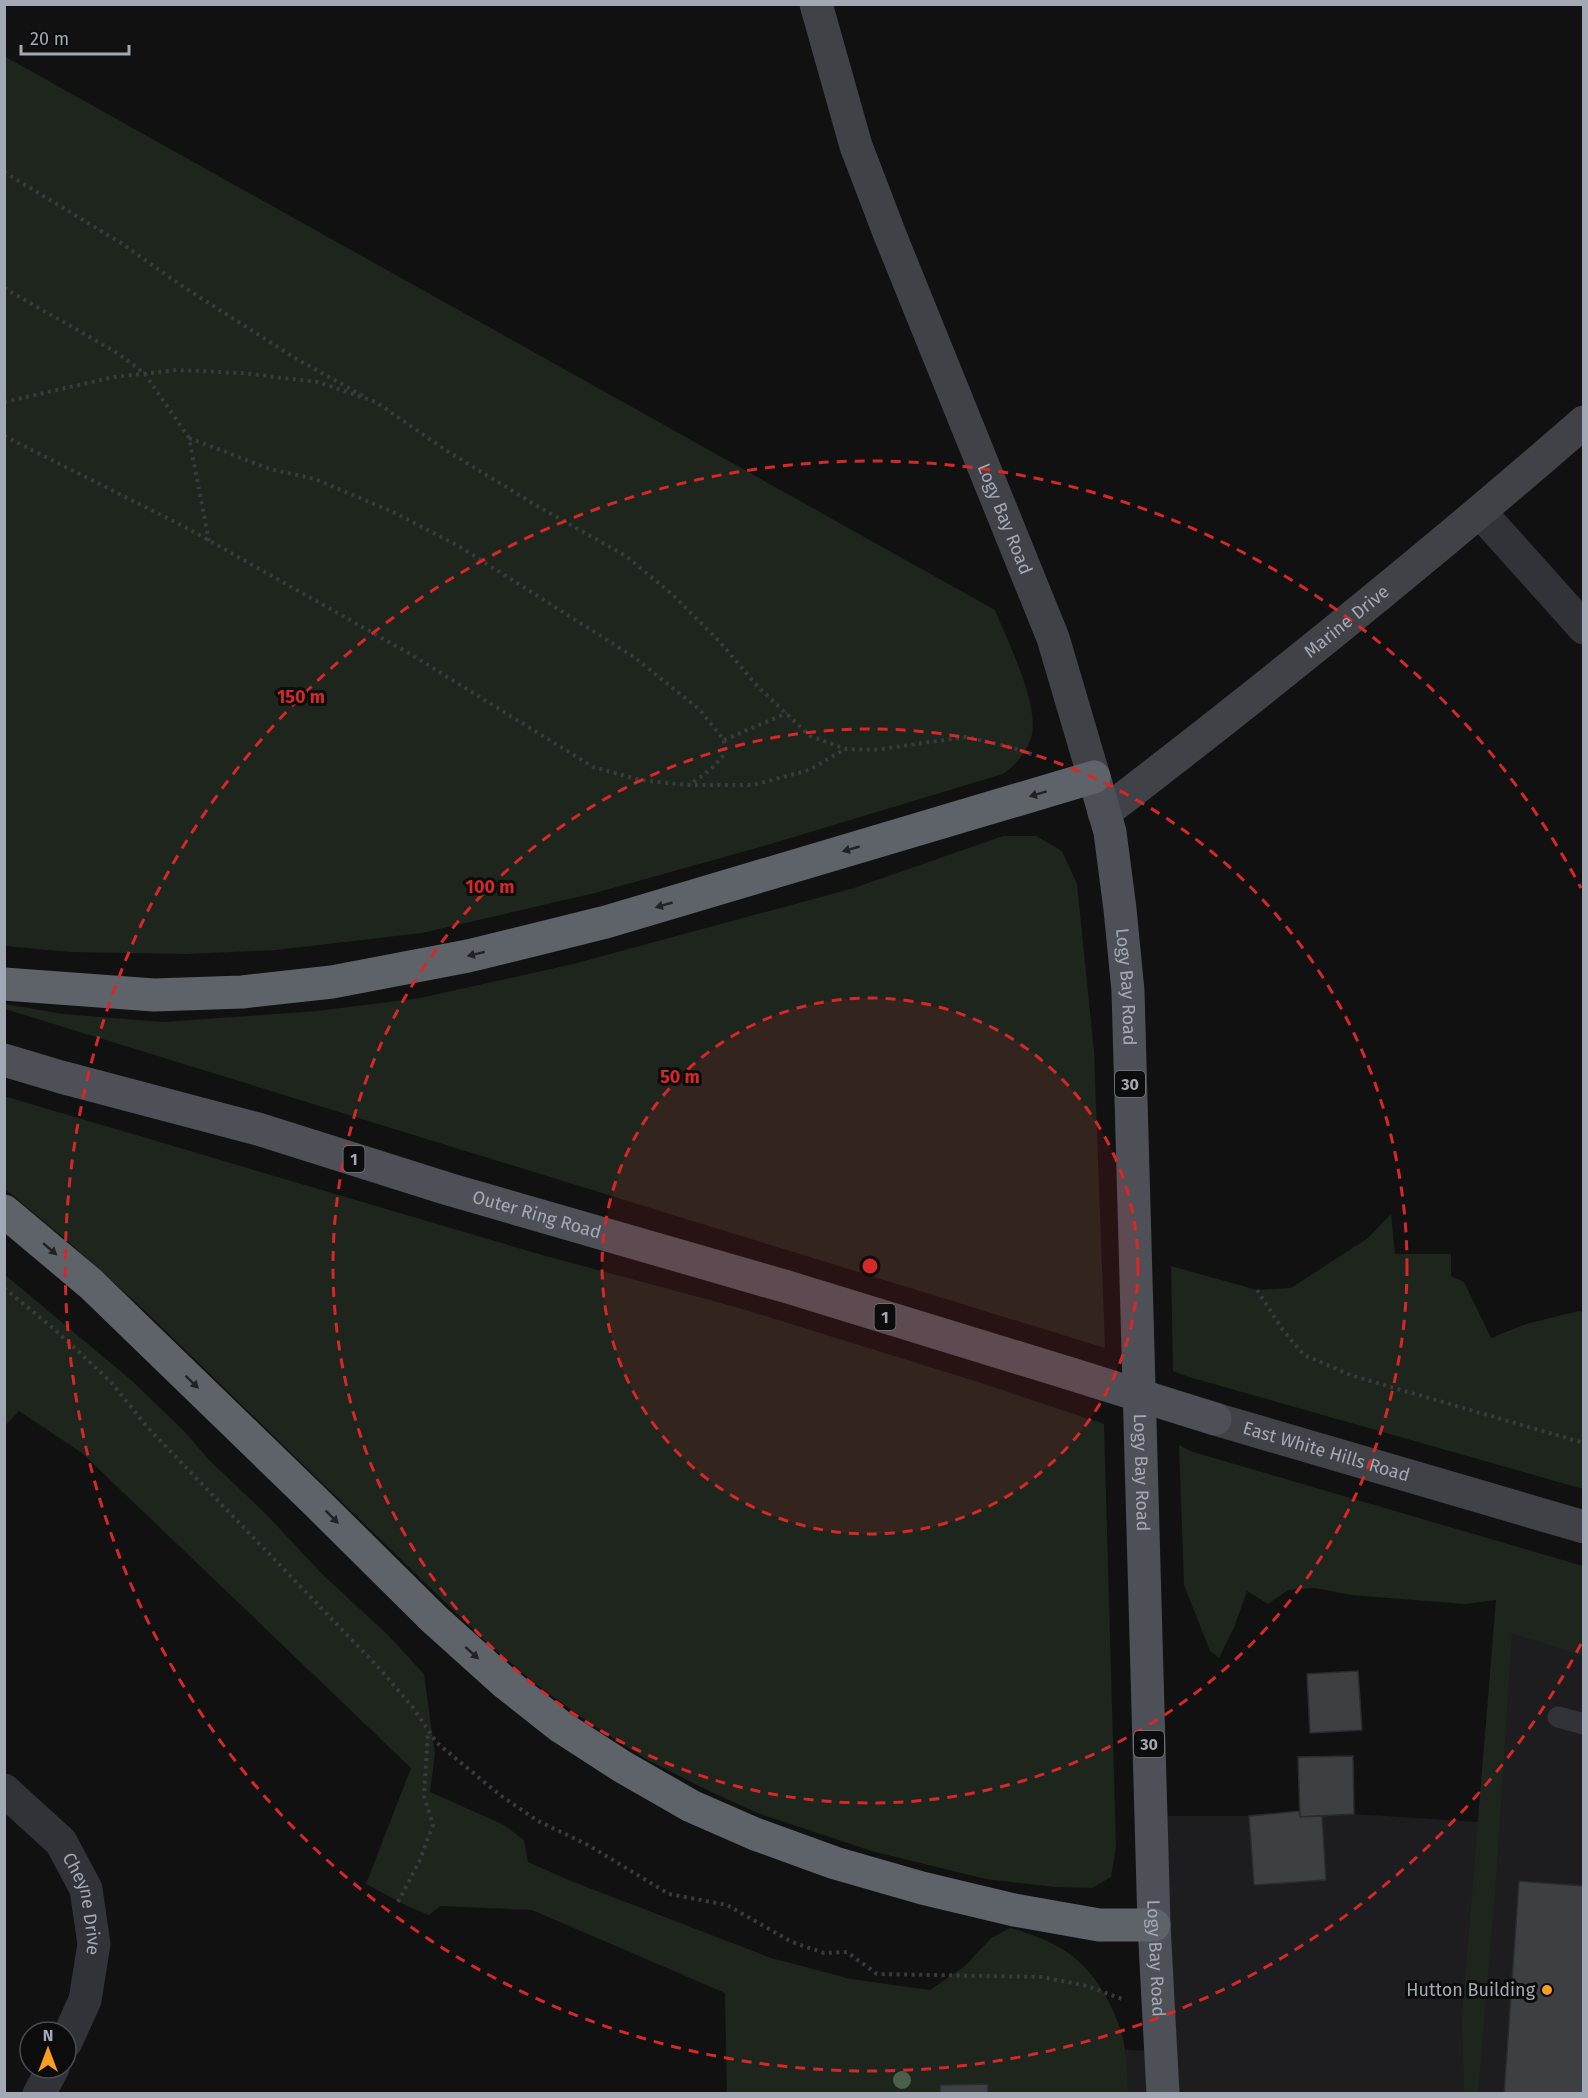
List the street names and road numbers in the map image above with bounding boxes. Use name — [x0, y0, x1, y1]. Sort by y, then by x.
street label: Logy Bay Road — [973, 460, 1037, 578]
street label: Marine Drive — [1300, 580, 1394, 663]
street label: Logy Bay Road — [1111, 927, 1141, 1046]
road number: 30 — [1115, 1071, 1145, 1097]
road number: 1 — [344, 1146, 364, 1172]
street label: Outer Ring Road — [470, 1186, 604, 1244]
road number: 1 — [874, 1304, 896, 1330]
street label: Logy Bay Road — [1129, 1413, 1154, 1532]
street label: East White Hills Road — [1240, 1417, 1412, 1486]
road number: 30 — [1134, 1731, 1164, 1757]
street label: Cheyne Drive — [58, 1849, 105, 1957]
street label: Logy Bay Road — [1142, 1899, 1170, 2018]

